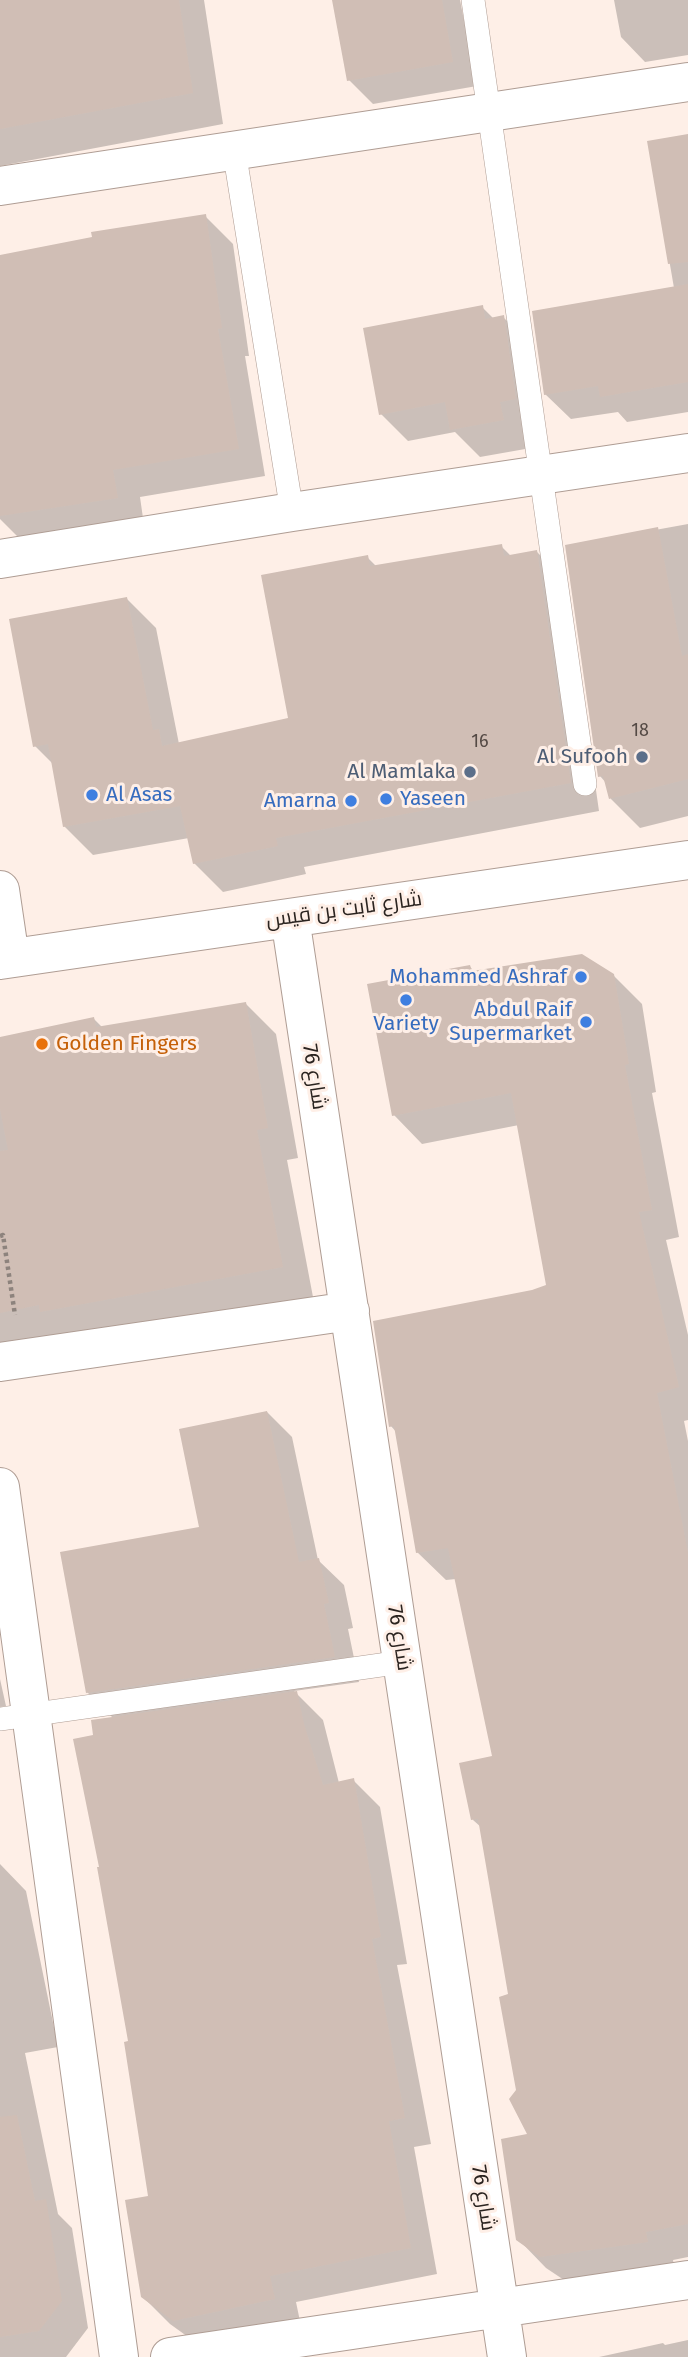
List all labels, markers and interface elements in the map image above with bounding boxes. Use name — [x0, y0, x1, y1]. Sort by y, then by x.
house number: 18 — [631, 720, 649, 742]
house number: 16 — [471, 731, 489, 753]
place label: Al Sufooh — [537, 744, 628, 770]
marker: Al Sufooh — [634, 749, 650, 765]
place label: Al Mamlaka — [347, 759, 456, 785]
marker: Al Mamlaka — [462, 764, 478, 780]
place label: Al Asas — [106, 782, 172, 808]
place label: Yaseen — [400, 786, 466, 812]
marker: Al Asas — [84, 787, 100, 803]
place label: Amarna — [264, 788, 337, 814]
marker: Yaseen — [378, 791, 394, 807]
marker: Amarna — [343, 793, 359, 809]
street label: شارع ثابت بن قيس — [264, 887, 424, 933]
place label: Mohammed Ashraf — [389, 964, 567, 990]
marker: Mohammed Ashraf — [573, 969, 589, 985]
marker: Variety — [398, 992, 414, 1008]
place label: Abdul Raif Supermarket — [449, 997, 572, 1047]
place label: Variety — [373, 1011, 439, 1037]
marker: Abdul Raif Supermarket — [578, 1014, 594, 1030]
place label: Golden Fingers — [56, 1031, 197, 1057]
marker: Golden Fingers — [34, 1036, 50, 1052]
street label: شارع 76 — [296, 1042, 332, 1112]
street label: شارع 76 — [381, 1603, 417, 1673]
street label: شارع 76 — [465, 2163, 501, 2233]

